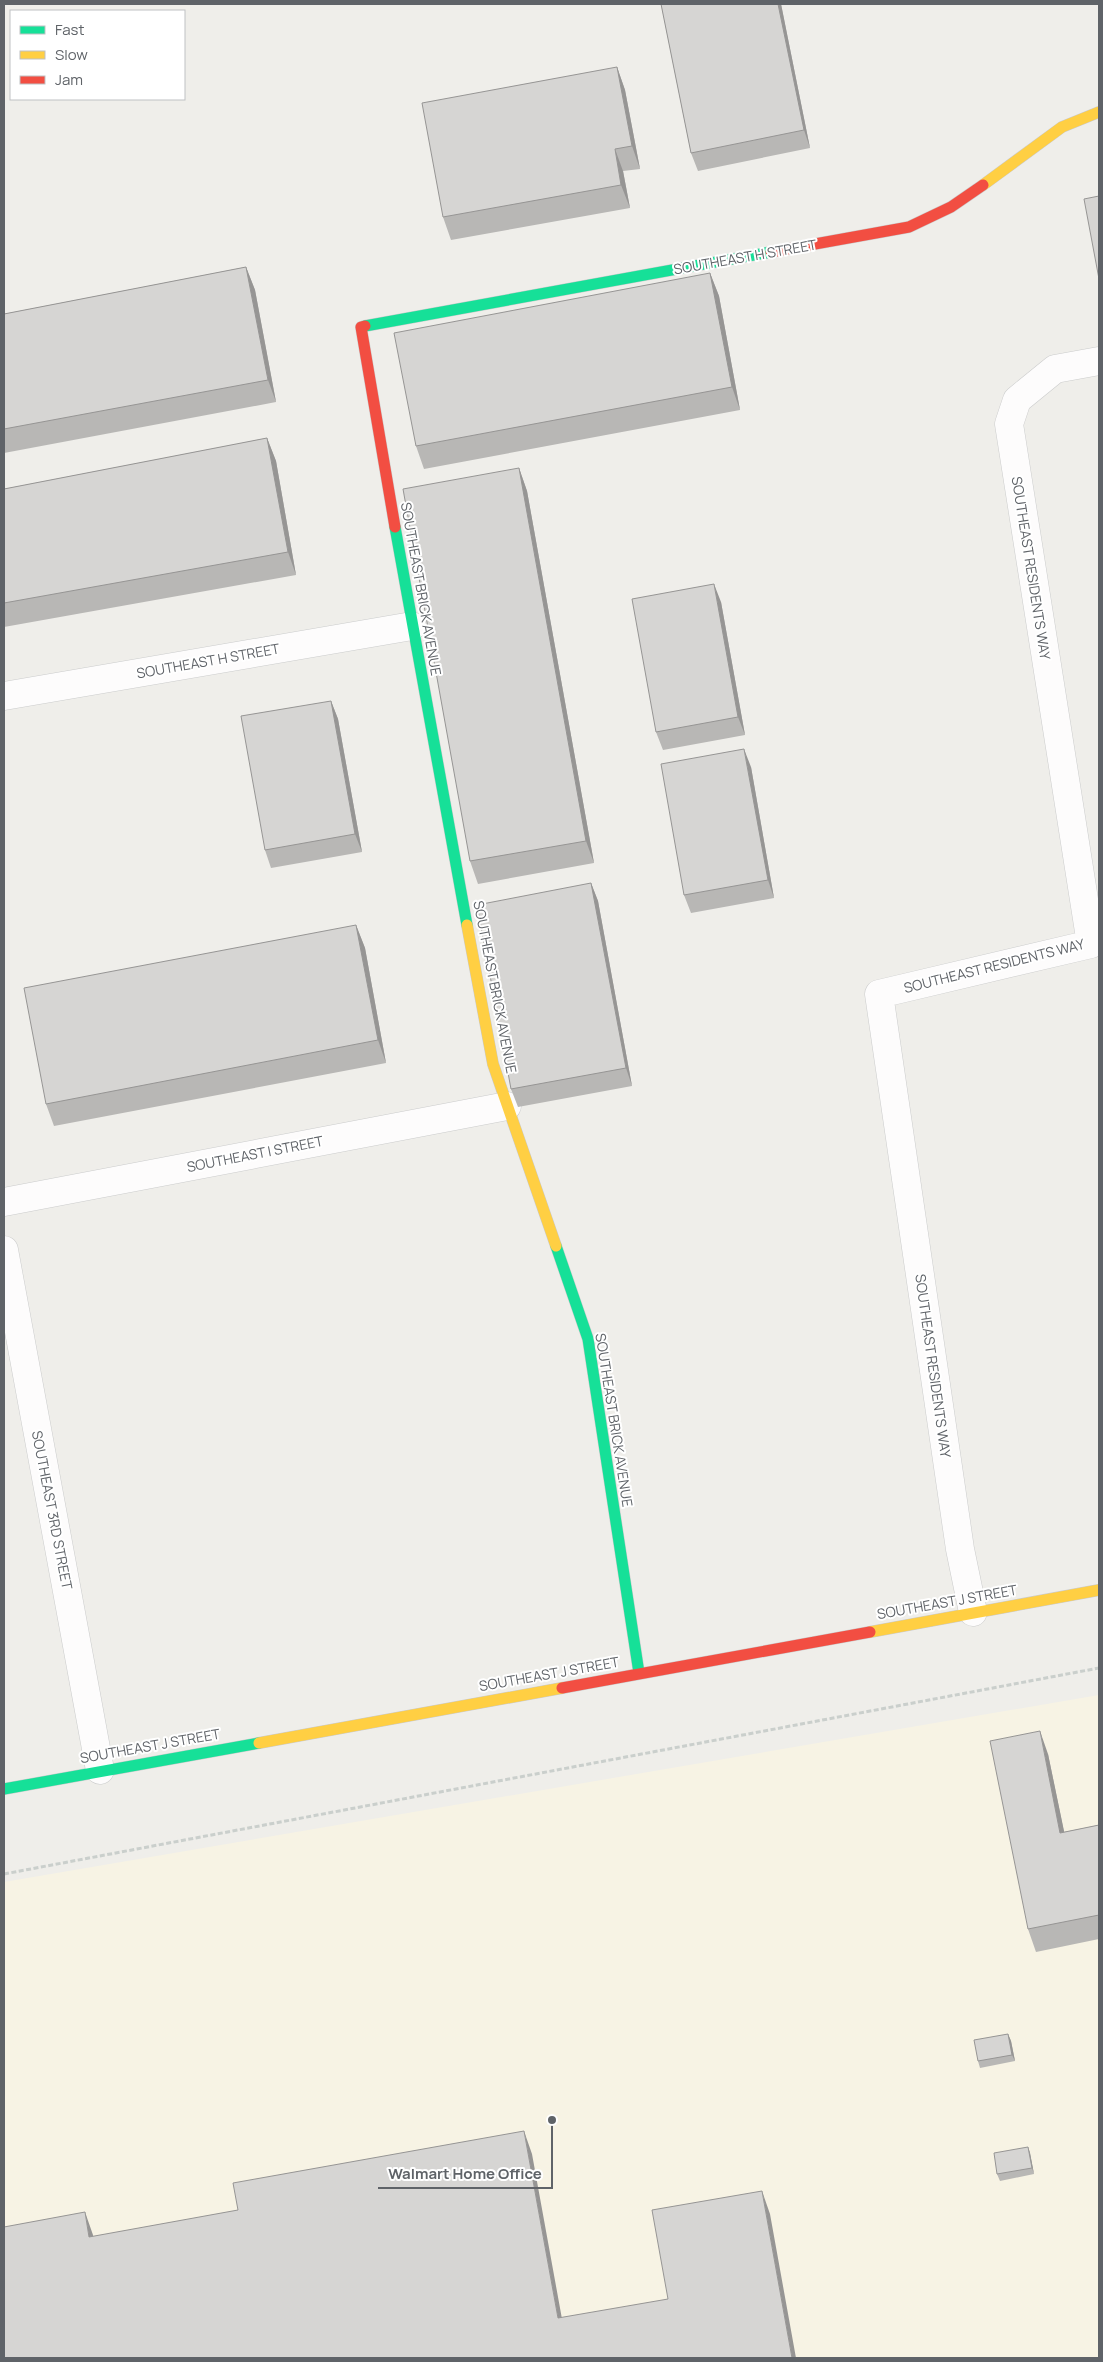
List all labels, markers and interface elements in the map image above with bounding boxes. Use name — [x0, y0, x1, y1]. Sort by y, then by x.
legend — [10, 10, 185, 100]
text: Fast — [55, 19, 84, 40]
text: Slow — [55, 44, 88, 65]
text: Jam — [55, 69, 83, 90]
street label: SOUTHEAST H STREET — [672, 234, 819, 278]
street label: SOUTHEAST RESIDENTS WAY — [1008, 475, 1055, 661]
street label: SOUTHEAST BRICK AVENUE — [397, 501, 446, 677]
street label: SOUTHEAST H STREET — [135, 638, 282, 682]
street label: SOUTHEAST BRICK AVENUE — [469, 899, 522, 1075]
street label: SOUTHEAST RESIDENTS WAY — [902, 934, 1086, 997]
street label: SOUTHEAST I STREET — [185, 1131, 325, 1176]
street label: SOUTHEAST RESIDENTS WAY — [911, 1273, 956, 1459]
street label: SOUTHEAST BRICK AVENUE — [591, 1332, 638, 1508]
street label: SOUTHEAST 3RD STREET — [28, 1429, 77, 1592]
street label: SOUTHEAST J STREET — [875, 1580, 1019, 1623]
street label: SOUTHEAST J STREET — [477, 1652, 621, 1695]
street label: SOUTHEAST J STREET — [78, 1724, 222, 1767]
callout: Walmart Home Office — [378, 2158, 552, 2188]
text: Walmart Home Office — [388, 2163, 542, 2184]

